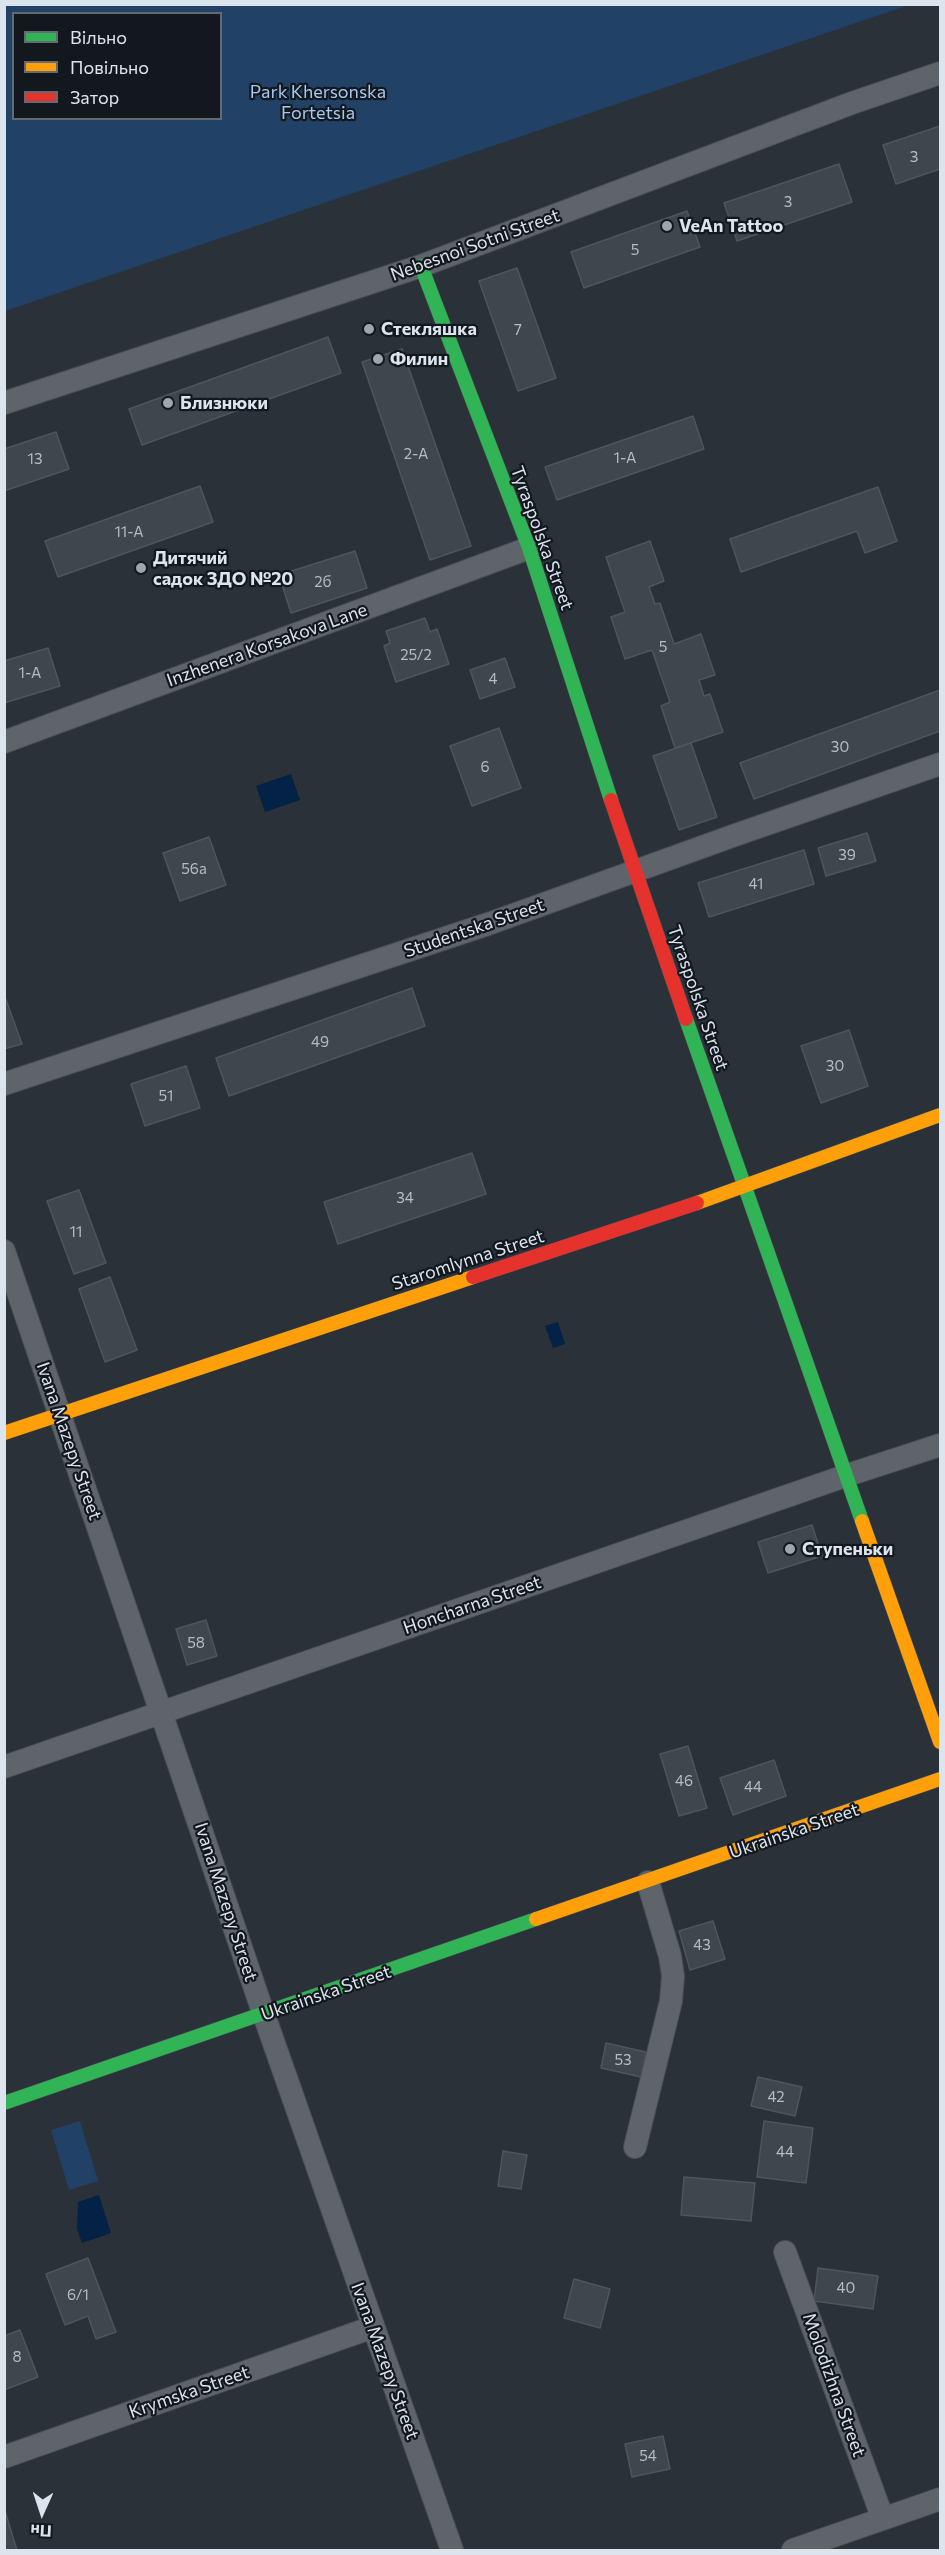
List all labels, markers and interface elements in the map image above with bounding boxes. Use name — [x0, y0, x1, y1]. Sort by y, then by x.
legend — [12, 12, 222, 120]
text: Вільно — [70, 26, 127, 48]
text: Повільно — [70, 56, 149, 78]
park label: Park Khersonska Fortetsia — [250, 81, 386, 124]
text: Затор — [70, 86, 119, 108]
house number: 3 — [910, 148, 918, 166]
house number: 3 — [784, 193, 792, 211]
street label: Nebesnoi Sotni Street — [388, 204, 562, 286]
place label: VeAn Tattoo — [679, 215, 783, 237]
marker: VeAn Tattoo — [660, 219, 674, 233]
house number: 5 — [631, 241, 639, 259]
place label: Стекляшка — [381, 318, 477, 340]
house number: 7 — [514, 321, 522, 339]
marker: Стекляшка — [362, 322, 376, 336]
place label: Филин — [390, 348, 448, 370]
marker: Филин — [371, 352, 385, 366]
place label: Близнюки — [180, 392, 268, 414]
marker: Близнюки — [161, 396, 175, 410]
house number: 2-А — [404, 445, 428, 463]
house number: 1-А — [614, 449, 636, 467]
house number: 13 — [28, 450, 42, 468]
street label: Tyraspolska Street — [506, 463, 578, 613]
house number: 11-А — [114, 523, 144, 541]
place label: Дитячий садок ЗДО №20 — [153, 547, 293, 590]
marker: Дитячий садок ЗДО №20 — [134, 561, 148, 575]
house number: 2б — [314, 573, 332, 591]
street label: Inzhenera Korsakova Lane — [164, 599, 370, 691]
house number: 5 — [659, 638, 667, 656]
house number: 25/2 — [400, 646, 432, 664]
house number: 1-А — [19, 664, 41, 682]
house number: 4 — [489, 670, 497, 688]
house number: 30 — [831, 738, 849, 756]
house number: 6 — [480, 758, 490, 776]
house number: 39 — [838, 846, 856, 864]
house number: 56а — [181, 860, 207, 878]
house number: 41 — [749, 875, 763, 893]
street label: Studentska Street — [401, 894, 547, 962]
street label: Tyraspolska Street — [663, 923, 733, 1073]
house number: 49 — [311, 1033, 329, 1051]
house number: 30 — [826, 1057, 844, 1075]
house number: 51 — [158, 1087, 174, 1105]
house number: 34 — [396, 1189, 414, 1207]
house number: 11 — [70, 1223, 82, 1241]
street label: Staromlynna Street — [389, 1225, 547, 1295]
street label: Ivana Mazepy Street — [32, 1359, 106, 1523]
place label: Ступеньки — [802, 1538, 893, 1560]
marker: Ступеньки — [783, 1542, 797, 1556]
street label: Honcharna Street — [400, 1571, 544, 1639]
house number: 58 — [187, 1634, 205, 1652]
house number: 46 — [675, 1772, 693, 1790]
house number: 44 — [744, 1778, 762, 1796]
street label: Ukrainska Street — [726, 1799, 862, 1863]
street label: Ivana Mazepy Street — [190, 1820, 262, 1984]
house number: 43 — [693, 1936, 711, 1954]
street label: Ukrainska Street — [258, 1961, 394, 2025]
house number: 53 — [614, 2051, 632, 2069]
house number: 42 — [767, 2088, 785, 2106]
house number: 44 — [776, 2143, 794, 2161]
street label: Ivana Mazepy Street — [347, 2279, 423, 2443]
house number: 40 — [837, 2279, 855, 2297]
house number: 6/1 — [67, 2286, 89, 2304]
street label: Molodizhna Street — [798, 2310, 870, 2460]
house number: 8 — [12, 2348, 22, 2366]
street label: Krymska Street — [126, 2361, 252, 2423]
house number: 54 — [639, 2447, 657, 2465]
north arrow — [12, 2483, 72, 2543]
text: Пн — [30, 2521, 52, 2542]

